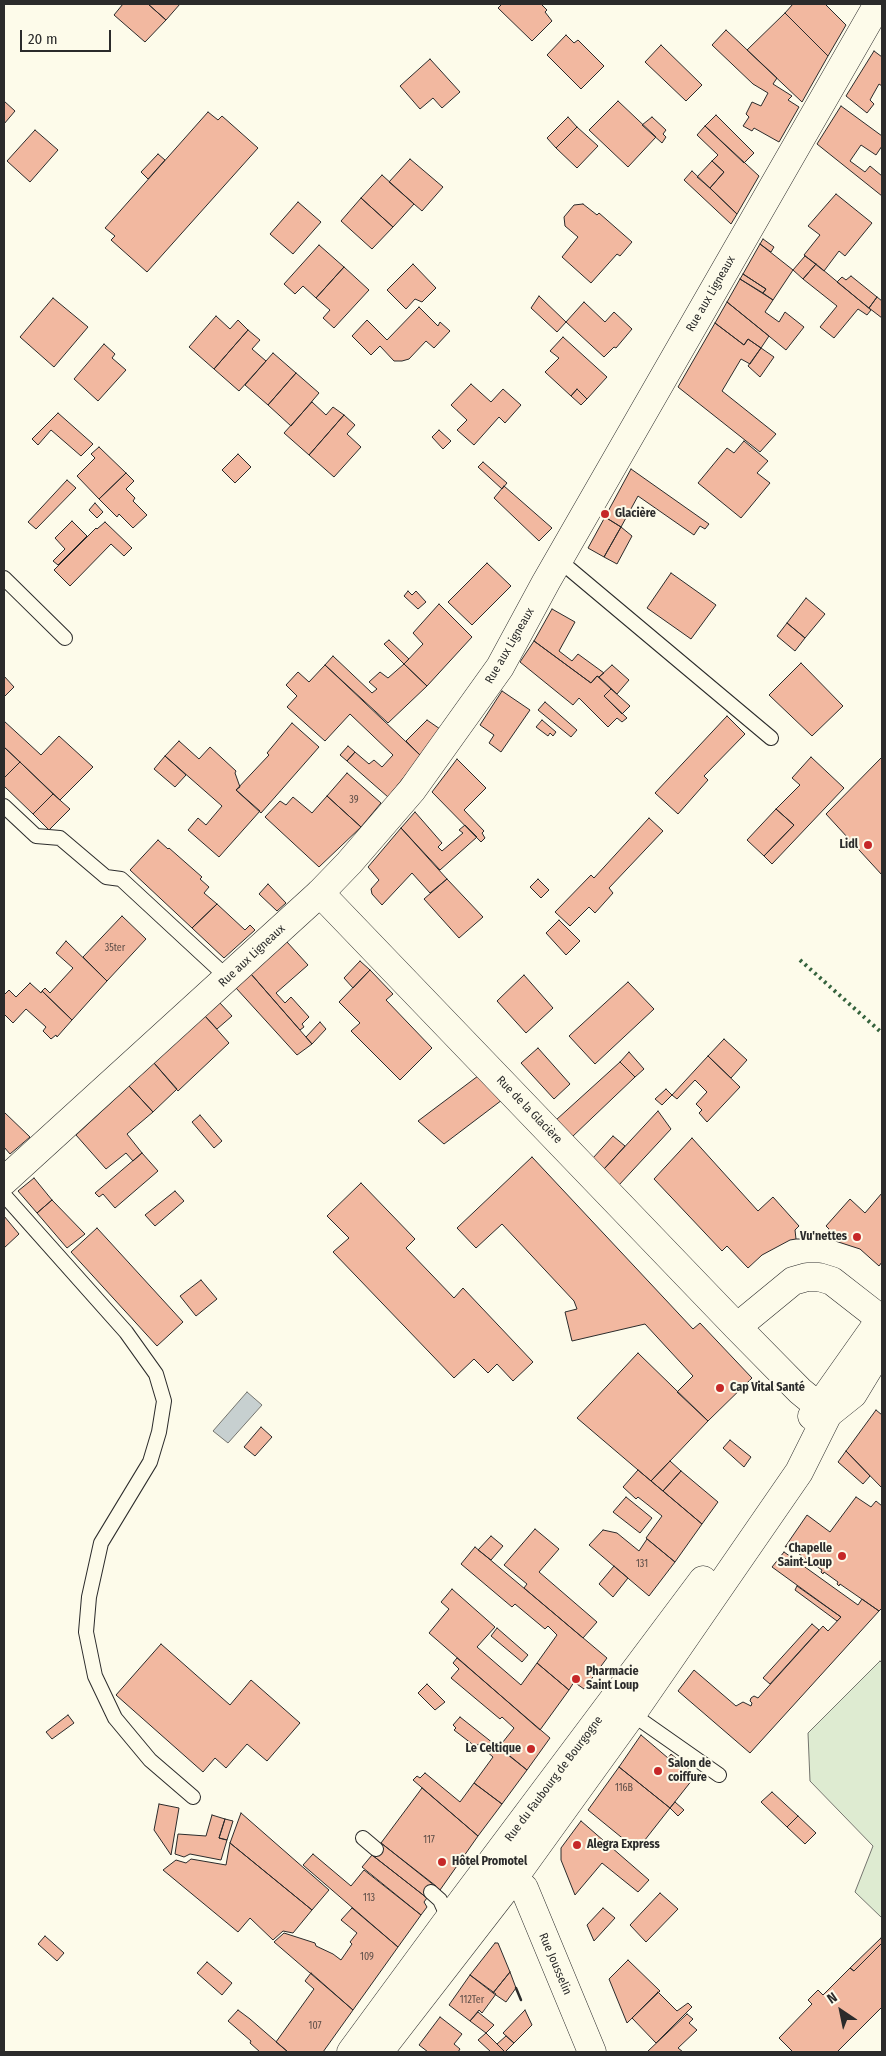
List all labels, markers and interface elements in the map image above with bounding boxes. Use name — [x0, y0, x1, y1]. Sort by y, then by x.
scale bar — [22, 20, 114, 52]
text: 20 m — [28, 30, 58, 48]
street label: Rue aux Ligneaux — [683, 253, 739, 335]
place label: Glacière — [615, 507, 656, 521]
marker: Glacière — [599, 508, 611, 520]
street label: Rue aux Ligneaux — [482, 605, 538, 687]
house number: 39 — [349, 794, 359, 806]
place label: Lidl — [839, 838, 858, 852]
marker: Lidl — [862, 839, 874, 851]
street label: Rue aux Ligneaux — [216, 922, 288, 990]
house number: 35ter — [105, 942, 125, 954]
street label: Rue de la Glacière — [493, 1073, 565, 1147]
place label: Vu'nettes — [800, 1230, 847, 1244]
marker: Vu'nettes — [851, 1231, 863, 1243]
place label: Cap Vital Santé — [730, 1381, 805, 1395]
marker: Cap Vital Santé — [714, 1382, 726, 1394]
place label: Chapelle Saint-Loup — [778, 1542, 832, 1570]
marker: Chapelle Saint-Loup — [836, 1550, 848, 1562]
house number: 131 — [636, 1558, 648, 1570]
place label: Pharmacie Saint Loup — [586, 1665, 639, 1693]
marker: Pharmacie Saint Loup — [570, 1673, 582, 1685]
street label: Rue du Faubourg de Bourgogne — [502, 1713, 606, 1845]
place label: Le Celtique — [465, 1742, 521, 1756]
marker: Le Celtique — [525, 1743, 537, 1755]
place label: Salon de coiffure — [668, 1757, 711, 1785]
marker: Salon de coiffure — [652, 1765, 664, 1777]
house number: 116B — [615, 1782, 633, 1794]
house number: 117 — [423, 1834, 435, 1846]
place label: Alegra Express — [587, 1838, 660, 1852]
marker: Alegra Express — [571, 1839, 583, 1851]
place label: Hôtel Promotel — [452, 1855, 527, 1869]
marker: Hôtel Promotel — [436, 1856, 448, 1868]
house number: 113 — [363, 1892, 375, 1904]
street label: Rue Jousselin — [535, 1931, 575, 1997]
house number: 109 — [360, 1951, 374, 1963]
north arrow — [816, 1986, 866, 2036]
text: N — [824, 1989, 841, 2008]
house number: 112Ter — [460, 1994, 484, 2006]
house number: 107 — [309, 2020, 321, 2032]

